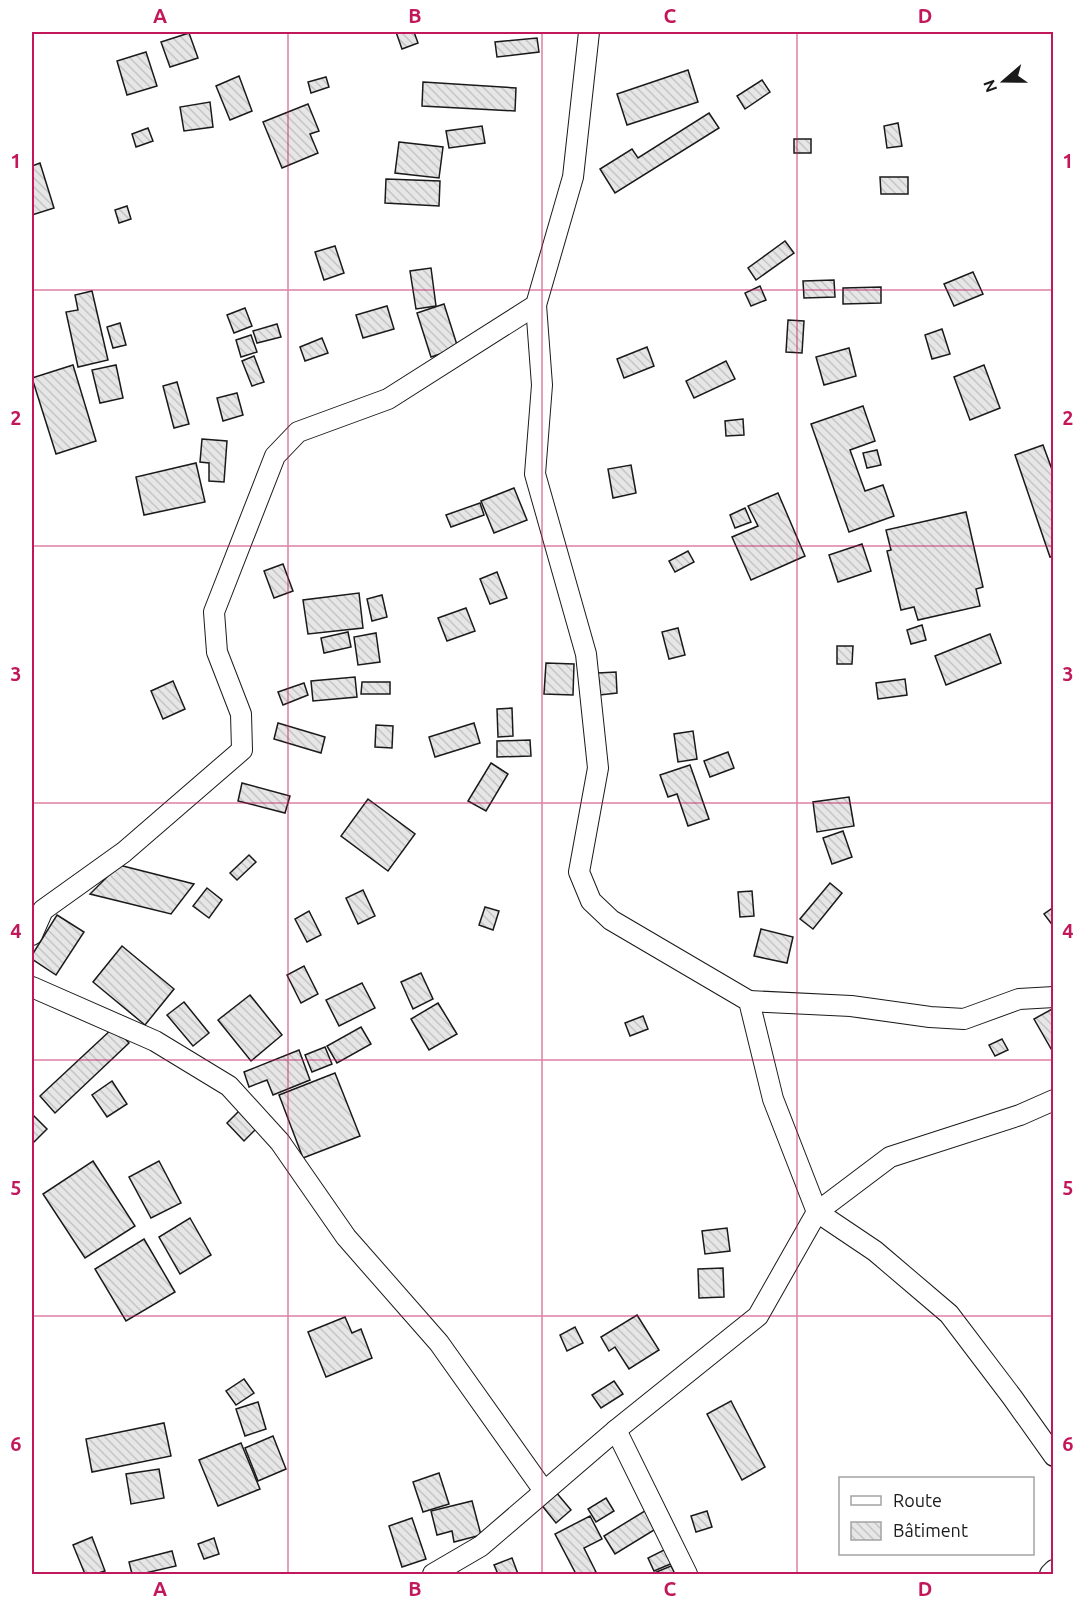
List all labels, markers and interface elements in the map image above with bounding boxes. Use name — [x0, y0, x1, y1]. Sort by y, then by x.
text: A — [153, 4, 167, 27]
text: B — [408, 4, 422, 27]
text: C — [664, 4, 677, 27]
text: D — [918, 4, 932, 27]
north arrow — [974, 51, 1034, 111]
text: N — [979, 77, 1000, 95]
text: 1 — [10, 149, 22, 172]
text: 1 — [1062, 149, 1074, 172]
text: 2 — [10, 406, 22, 429]
text: 2 — [1062, 406, 1074, 429]
text: 3 — [10, 662, 22, 685]
text: 3 — [1062, 662, 1074, 685]
text: 4 — [10, 919, 22, 942]
text: 4 — [1062, 919, 1074, 942]
text: 5 — [10, 1176, 22, 1199]
text: 5 — [1062, 1176, 1074, 1199]
text: 6 — [10, 1432, 22, 1455]
text: 6 — [1062, 1432, 1074, 1455]
legend — [839, 1477, 1034, 1555]
text: Route — [893, 1490, 942, 1510]
text: Bâtiment — [893, 1520, 968, 1540]
text: A — [153, 1577, 167, 1600]
text: B — [408, 1577, 422, 1600]
text: C — [664, 1577, 677, 1600]
text: D — [918, 1577, 932, 1600]

